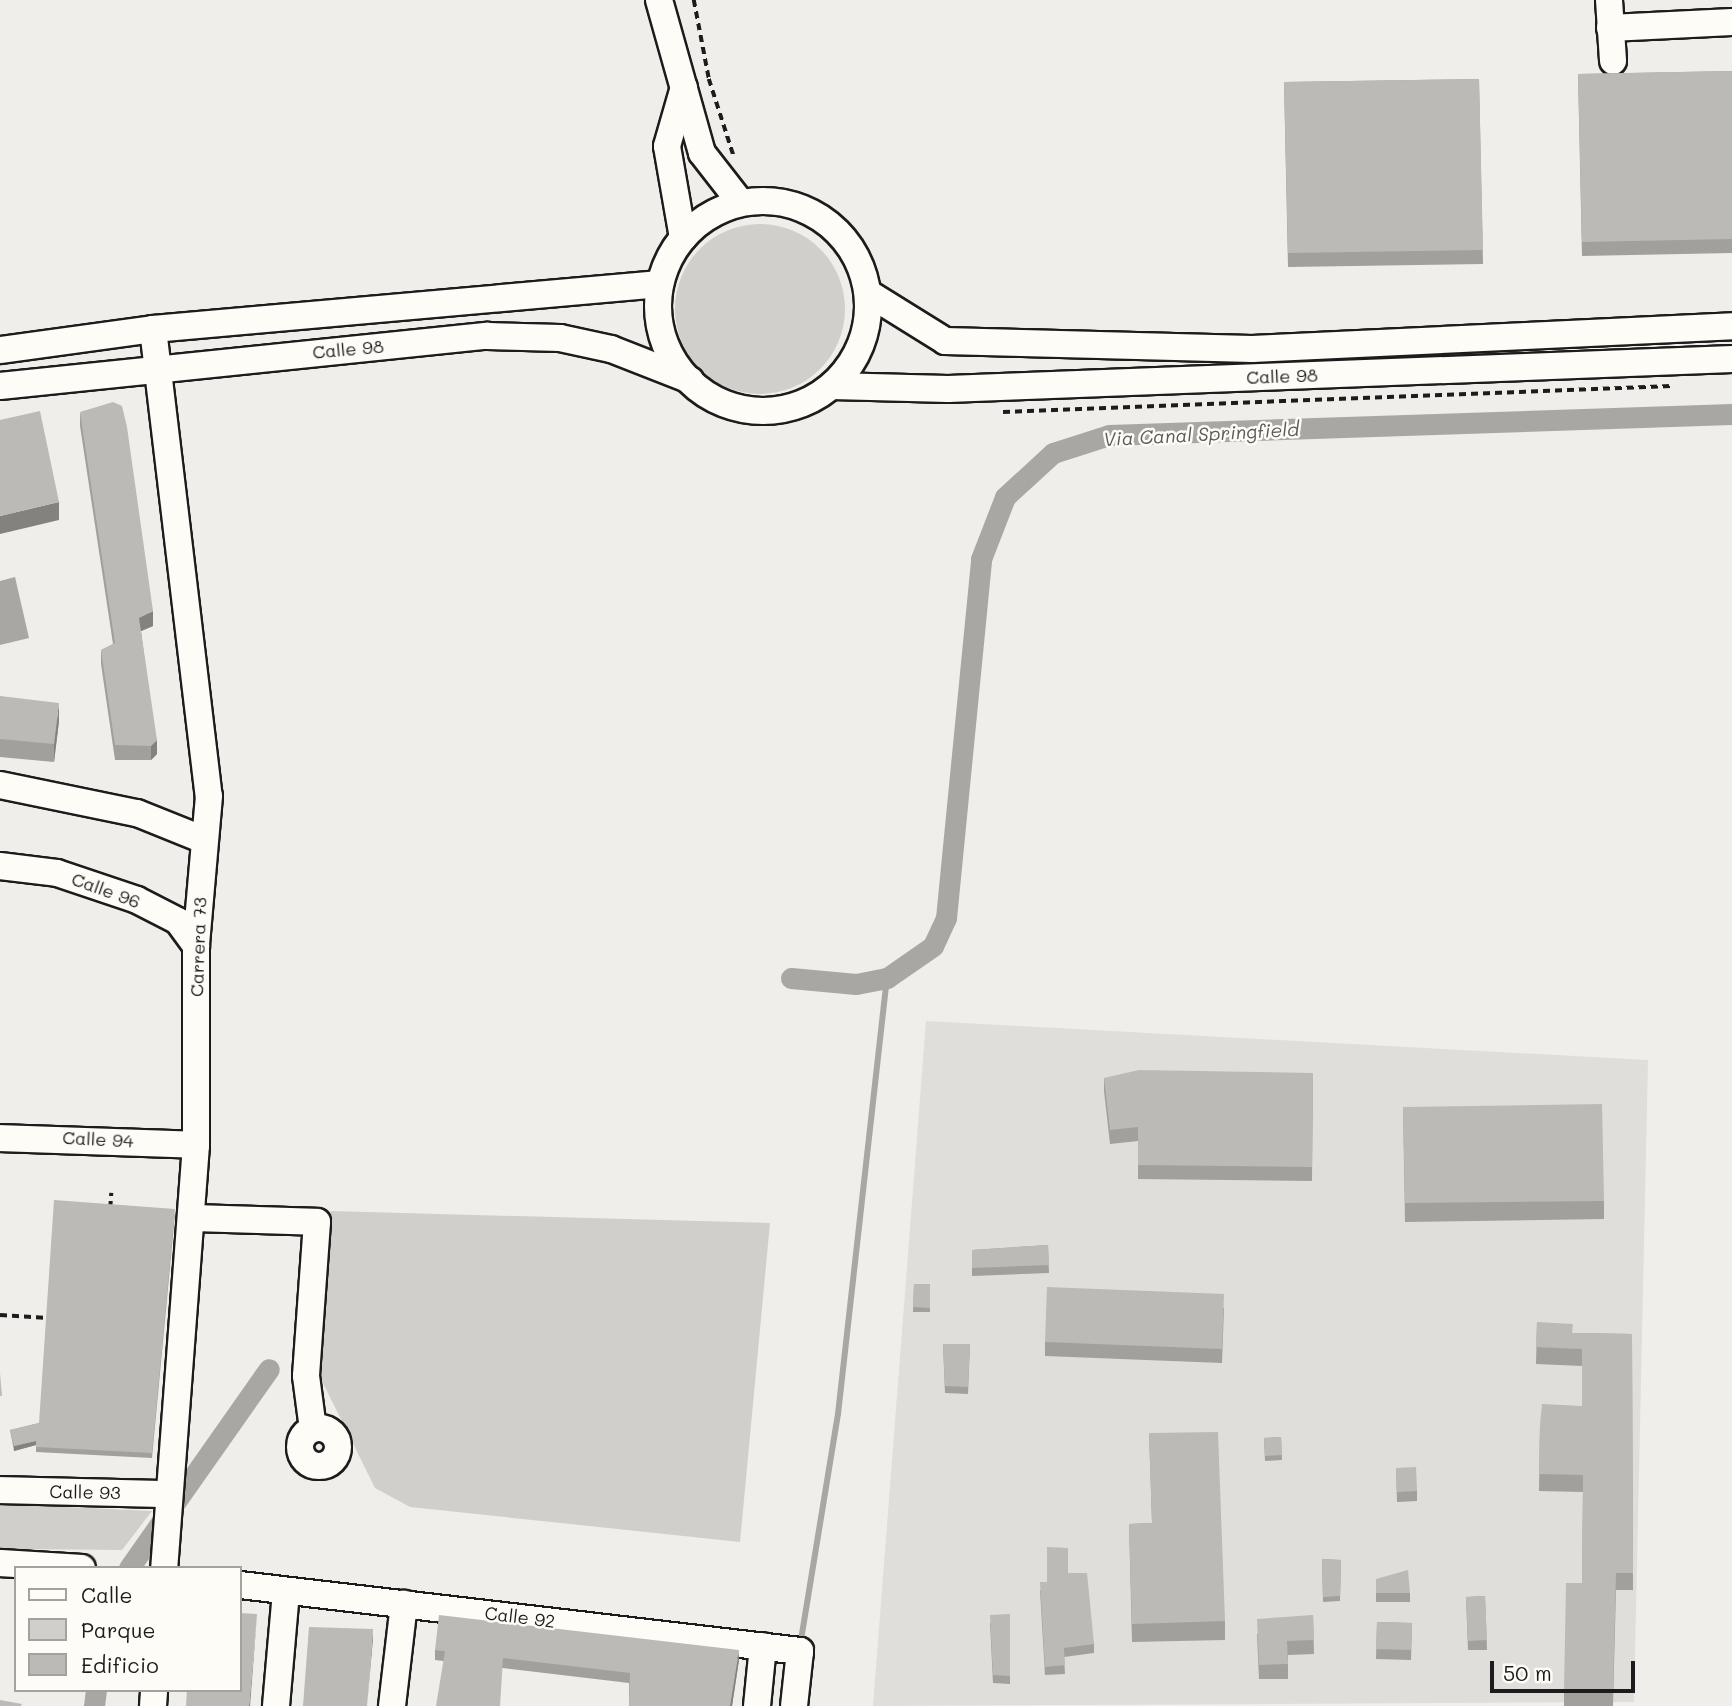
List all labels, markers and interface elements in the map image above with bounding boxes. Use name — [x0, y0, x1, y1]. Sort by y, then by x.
street label: Calle 98 — [311, 335, 385, 363]
street label: Calle 98 — [1246, 364, 1318, 388]
water label: Via Canal Springfield — [1102, 417, 1300, 451]
street label: Calle 96 — [69, 868, 143, 912]
street label: Carrera 73 — [185, 897, 211, 997]
street label: Calle 94 — [62, 1126, 134, 1152]
street label: Calle 93 — [49, 1481, 121, 1503]
legend — [14, 1566, 242, 1692]
text: Calle — [81, 1581, 133, 1608]
street label: Calle 92 — [484, 1602, 556, 1632]
text: Parque — [81, 1616, 155, 1643]
scale bar — [1494, 1646, 1639, 1690]
text: Edificio — [81, 1651, 159, 1678]
text: 50 m — [1503, 1659, 1552, 1686]

